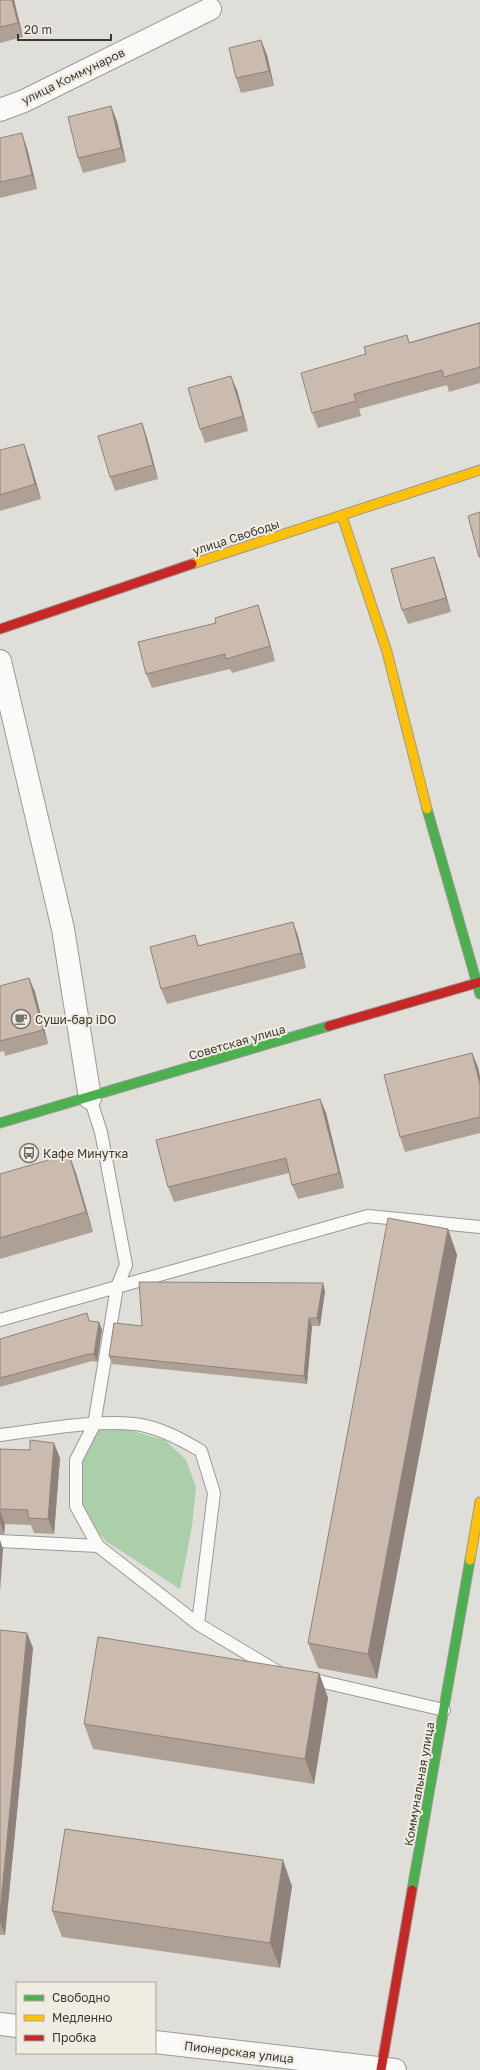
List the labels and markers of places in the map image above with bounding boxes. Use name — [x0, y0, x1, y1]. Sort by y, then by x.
cafe icon: Суши-бар iDO — [10, 1008, 32, 1030]
place label: Суши-бар iDO — [35, 1012, 116, 1027]
bus stop icon: Кафе Минутка — [18, 1142, 40, 1164]
place label: Кафе Минутка — [43, 1146, 128, 1161]

